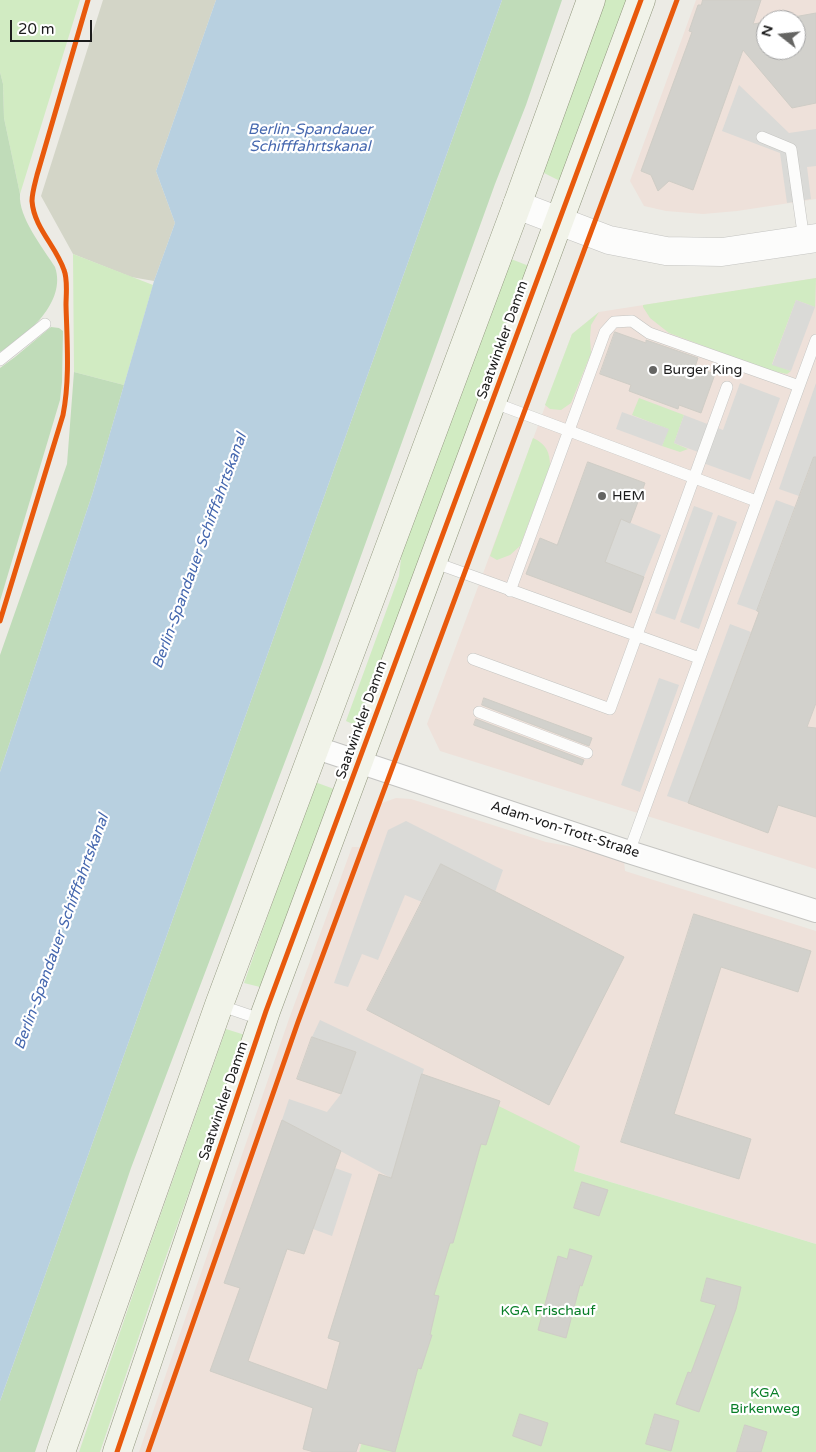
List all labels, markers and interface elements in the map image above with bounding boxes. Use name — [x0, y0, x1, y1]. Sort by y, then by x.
scale bar — [12, 10, 95, 42]
north arrow — [756, 10, 806, 60]
text: 20 m — [18, 20, 55, 38]
text: N — [757, 23, 777, 39]
water label: Berlin-Spandauer Schifffahrtskanal — [248, 121, 372, 156]
street label: Saatwinkler Damm — [474, 279, 532, 401]
place label: Burger King — [663, 362, 742, 378]
marker: Burger King — [647, 364, 659, 376]
water label: Berlin-Spandauer Schifffahrtskanal — [149, 431, 251, 671]
place label: HEM — [612, 488, 645, 504]
marker: HEM — [596, 490, 608, 502]
street label: Saatwinkler Damm — [333, 659, 391, 781]
street label: Adam-von-Trott-Straße — [489, 798, 641, 862]
water label: Berlin-Spandauer Schifffahrtskanal — [11, 812, 113, 1052]
street label: Saatwinkler Damm — [196, 1039, 252, 1163]
park label: KGA Frischauf — [500, 1303, 596, 1319]
park label: KGA Birkenweg — [730, 1385, 800, 1418]

